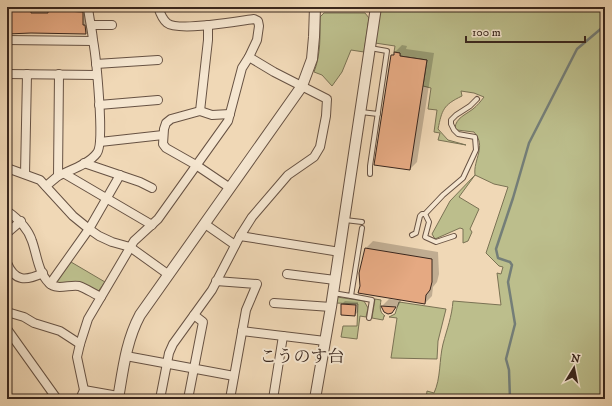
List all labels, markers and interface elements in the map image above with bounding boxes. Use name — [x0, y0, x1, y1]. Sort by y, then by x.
scale bar — [466, 18, 585, 44]
text: 100 m — [472, 25, 501, 40]
district label: こうのす台 — [260, 346, 345, 368]
north arrow — [554, 348, 594, 388]
text: N — [570, 351, 581, 367]

